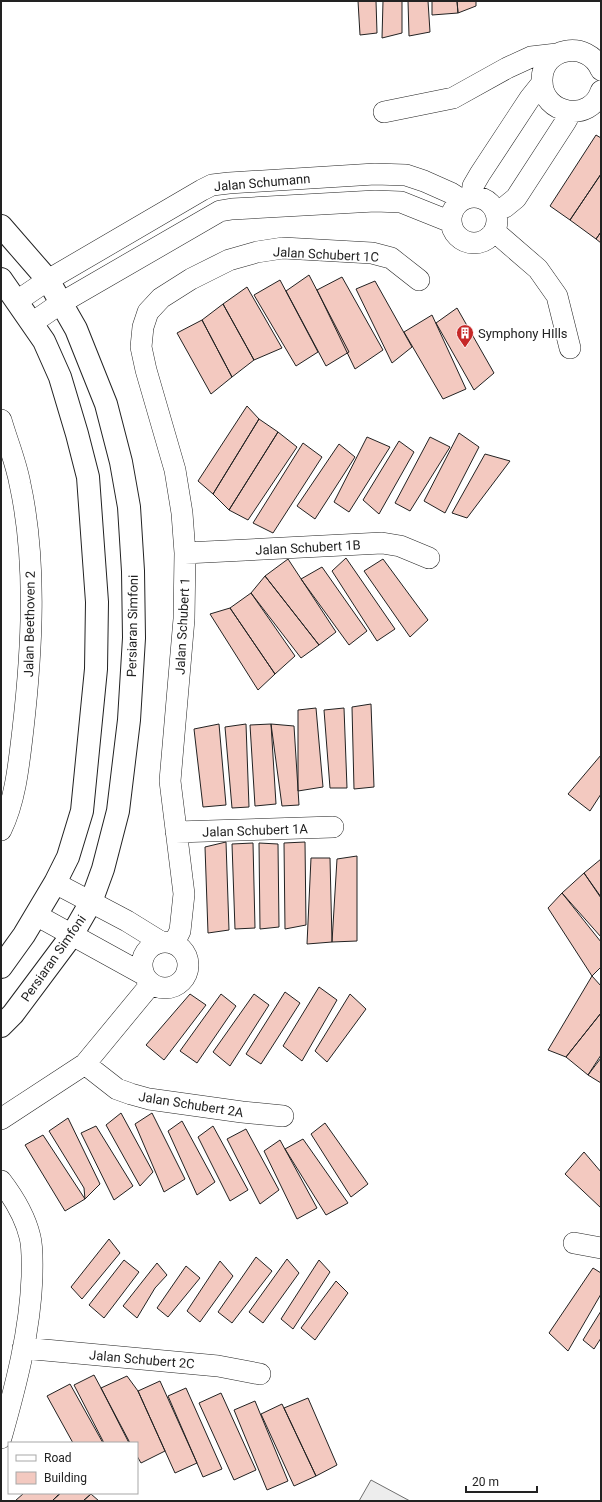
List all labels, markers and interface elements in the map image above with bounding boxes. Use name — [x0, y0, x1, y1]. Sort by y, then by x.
street label: Jalan Schumann — [213, 171, 311, 194]
street label: Jalan Schubert 1C — [273, 244, 379, 265]
building icon: Symphony HIlls — [455, 323, 475, 348]
place label: Symphony HIlls — [478, 326, 568, 341]
street label: Jalan Schubert 1B — [255, 537, 361, 558]
street label: Jalan Beethoven 2 — [21, 571, 38, 677]
street label: Persiaran Simfoni — [124, 575, 141, 677]
street label: Jalan Schubert 1 — [172, 577, 193, 675]
street label: Jalan Schubert 1A — [202, 821, 309, 840]
street label: Persiaran Simfoni — [18, 912, 89, 1005]
street label: Jalan Schubert 2A — [137, 1089, 245, 1120]
street label: Jalan Schubert 2C — [89, 1347, 195, 1372]
legend — [8, 1442, 138, 1494]
text: Road — [44, 1451, 72, 1465]
scale bar — [466, 1468, 537, 1494]
text: Building — [44, 1471, 87, 1485]
text: 20 m — [472, 1475, 499, 1489]

